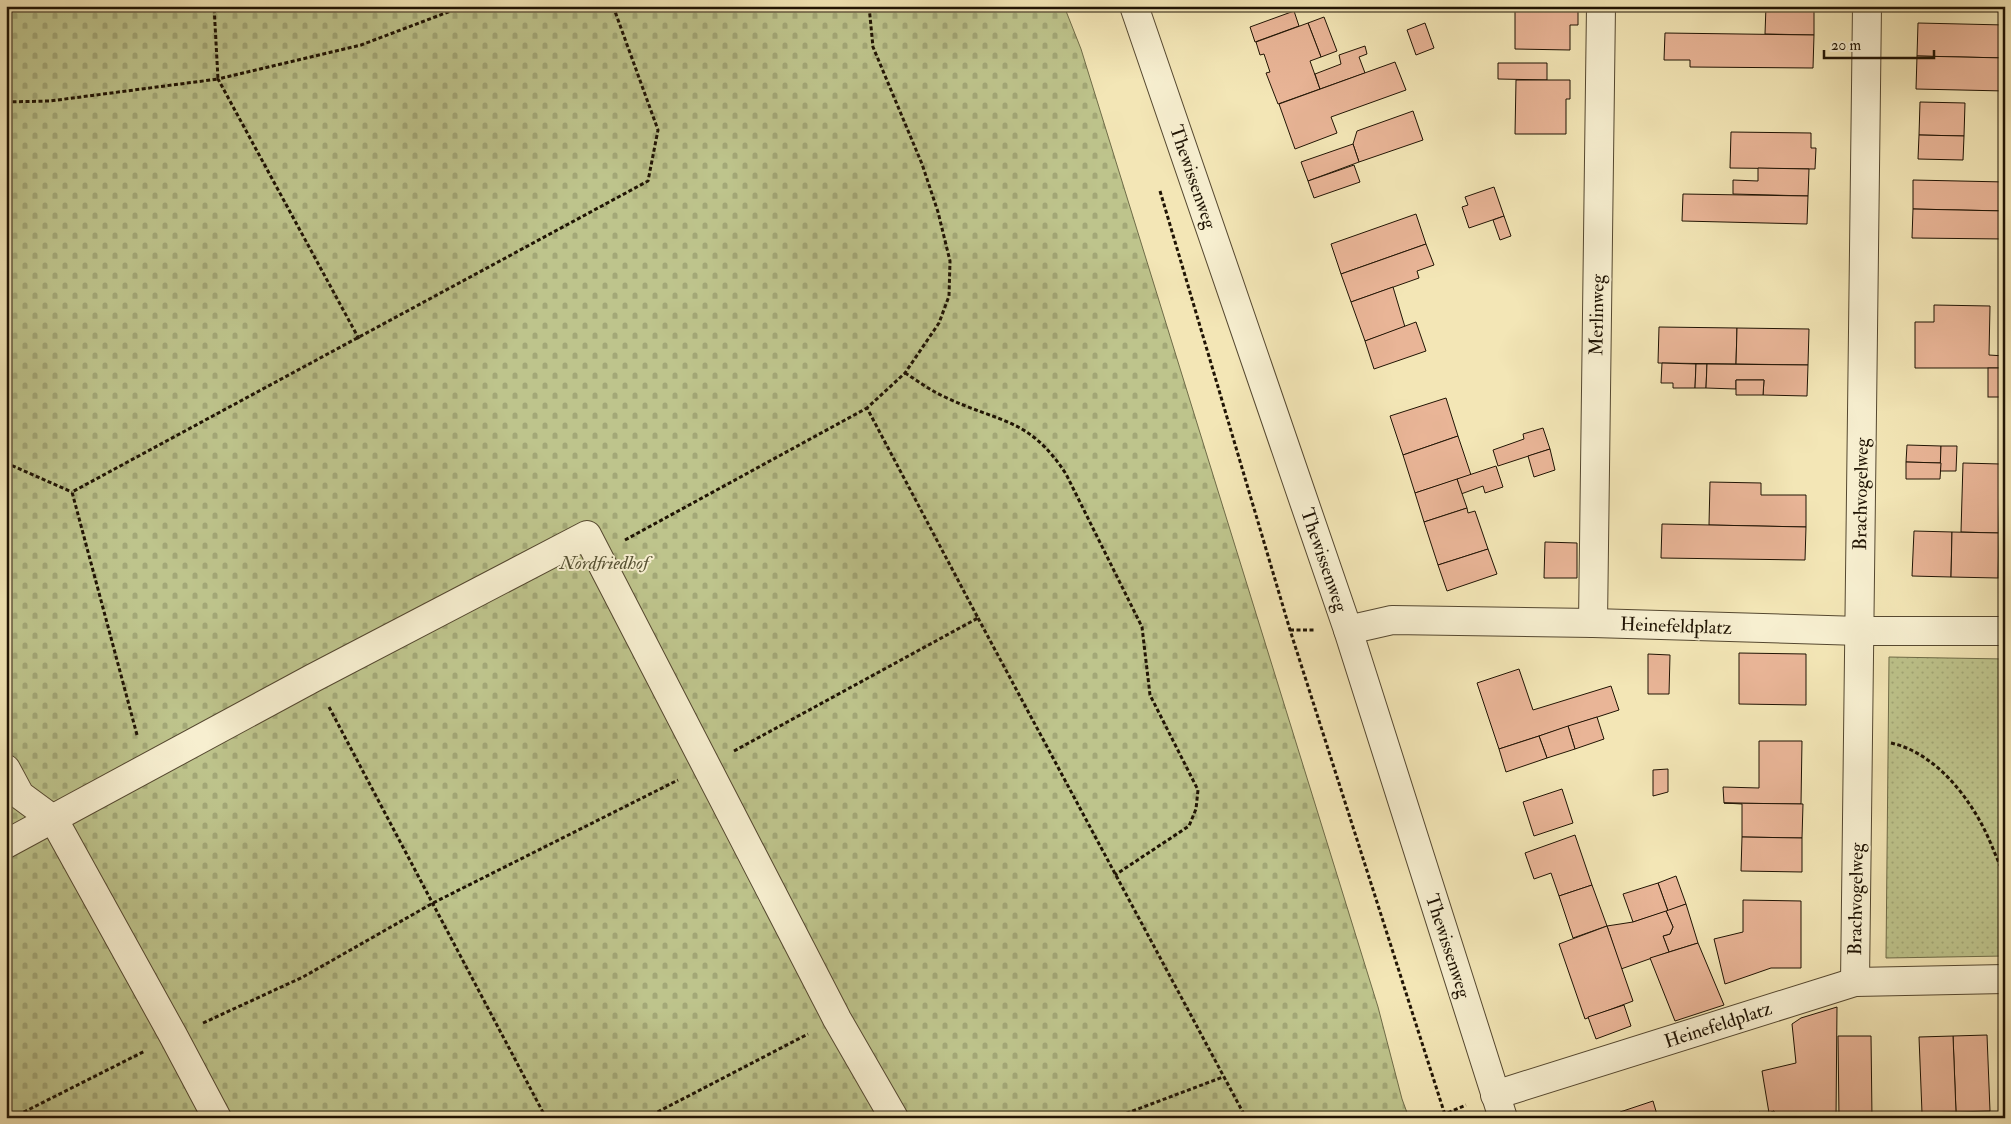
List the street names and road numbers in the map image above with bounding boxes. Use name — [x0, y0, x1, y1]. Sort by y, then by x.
street label: Thewissenweg — [1164, 122, 1222, 233]
street label: Merlinweg — [1584, 273, 1610, 356]
street label: Brachvogelweg — [1848, 437, 1874, 551]
street label: Thewissenweg — [1295, 505, 1353, 616]
street label: Heinefeldplatz — [1620, 612, 1732, 641]
street label: Brachvogelweg — [1843, 842, 1869, 956]
street label: Thewissenweg — [1420, 891, 1476, 1002]
street label: Heinefeldplatz — [1661, 996, 1775, 1055]

